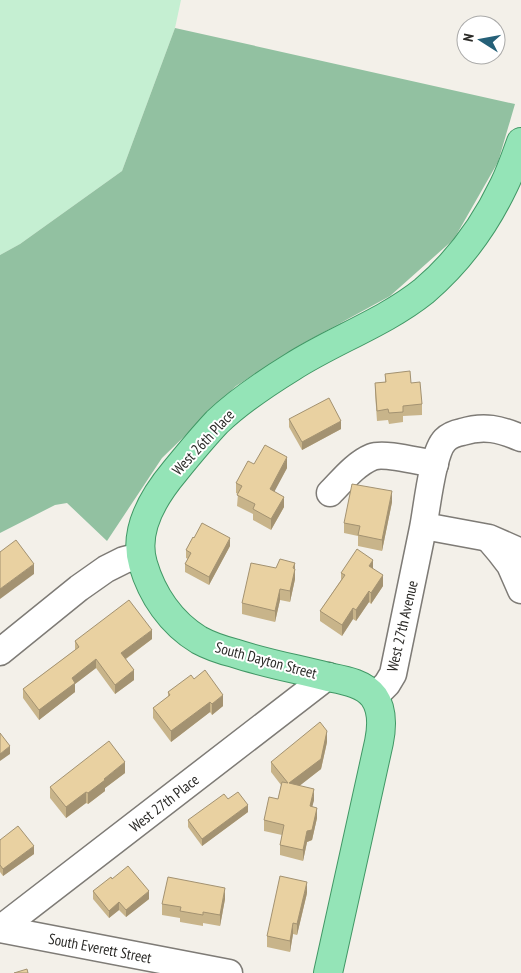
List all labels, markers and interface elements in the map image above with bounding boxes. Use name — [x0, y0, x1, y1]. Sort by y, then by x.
north arrow — [456, 15, 506, 65]
text: N — [459, 32, 478, 43]
street label: West 26th Place — [168, 405, 238, 479]
street label: West 27th Avenue — [382, 579, 422, 673]
street label: South Dayton Street — [213, 637, 319, 683]
street label: West 27th Place — [125, 770, 203, 836]
street label: South Everett Street — [47, 929, 153, 967]

